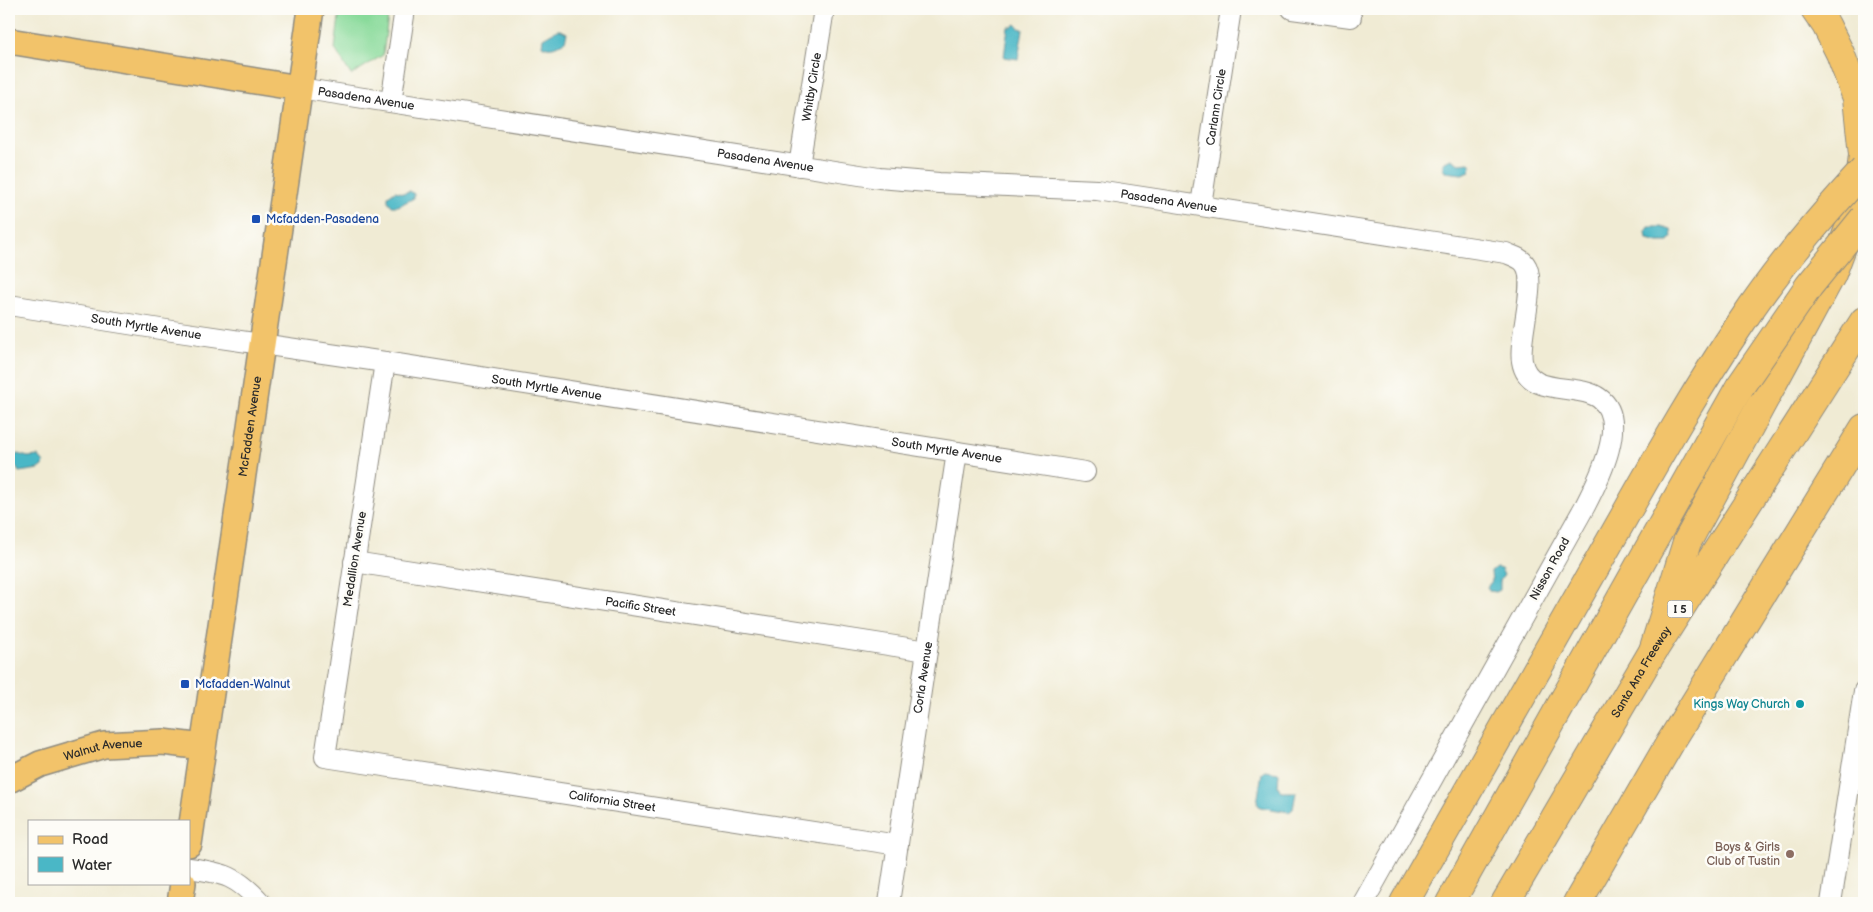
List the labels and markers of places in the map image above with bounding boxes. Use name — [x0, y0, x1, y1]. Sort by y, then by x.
place label: Mcfadden-Pasadena — [266, 212, 379, 227]
marker: Mcfadden-Pasadena — [250, 213, 262, 225]
place label: Mcfadden-Walnut — [195, 677, 291, 692]
marker: Mcfadden-Walnut — [179, 678, 191, 690]
place label: Kings Way Church — [1693, 697, 1790, 712]
marker: Kings Way Church — [1794, 698, 1806, 710]
place label: Boys & Girls Club of Tustin — [1707, 840, 1780, 869]
marker: Boys & Girls Club of Tustin — [1784, 848, 1796, 860]

